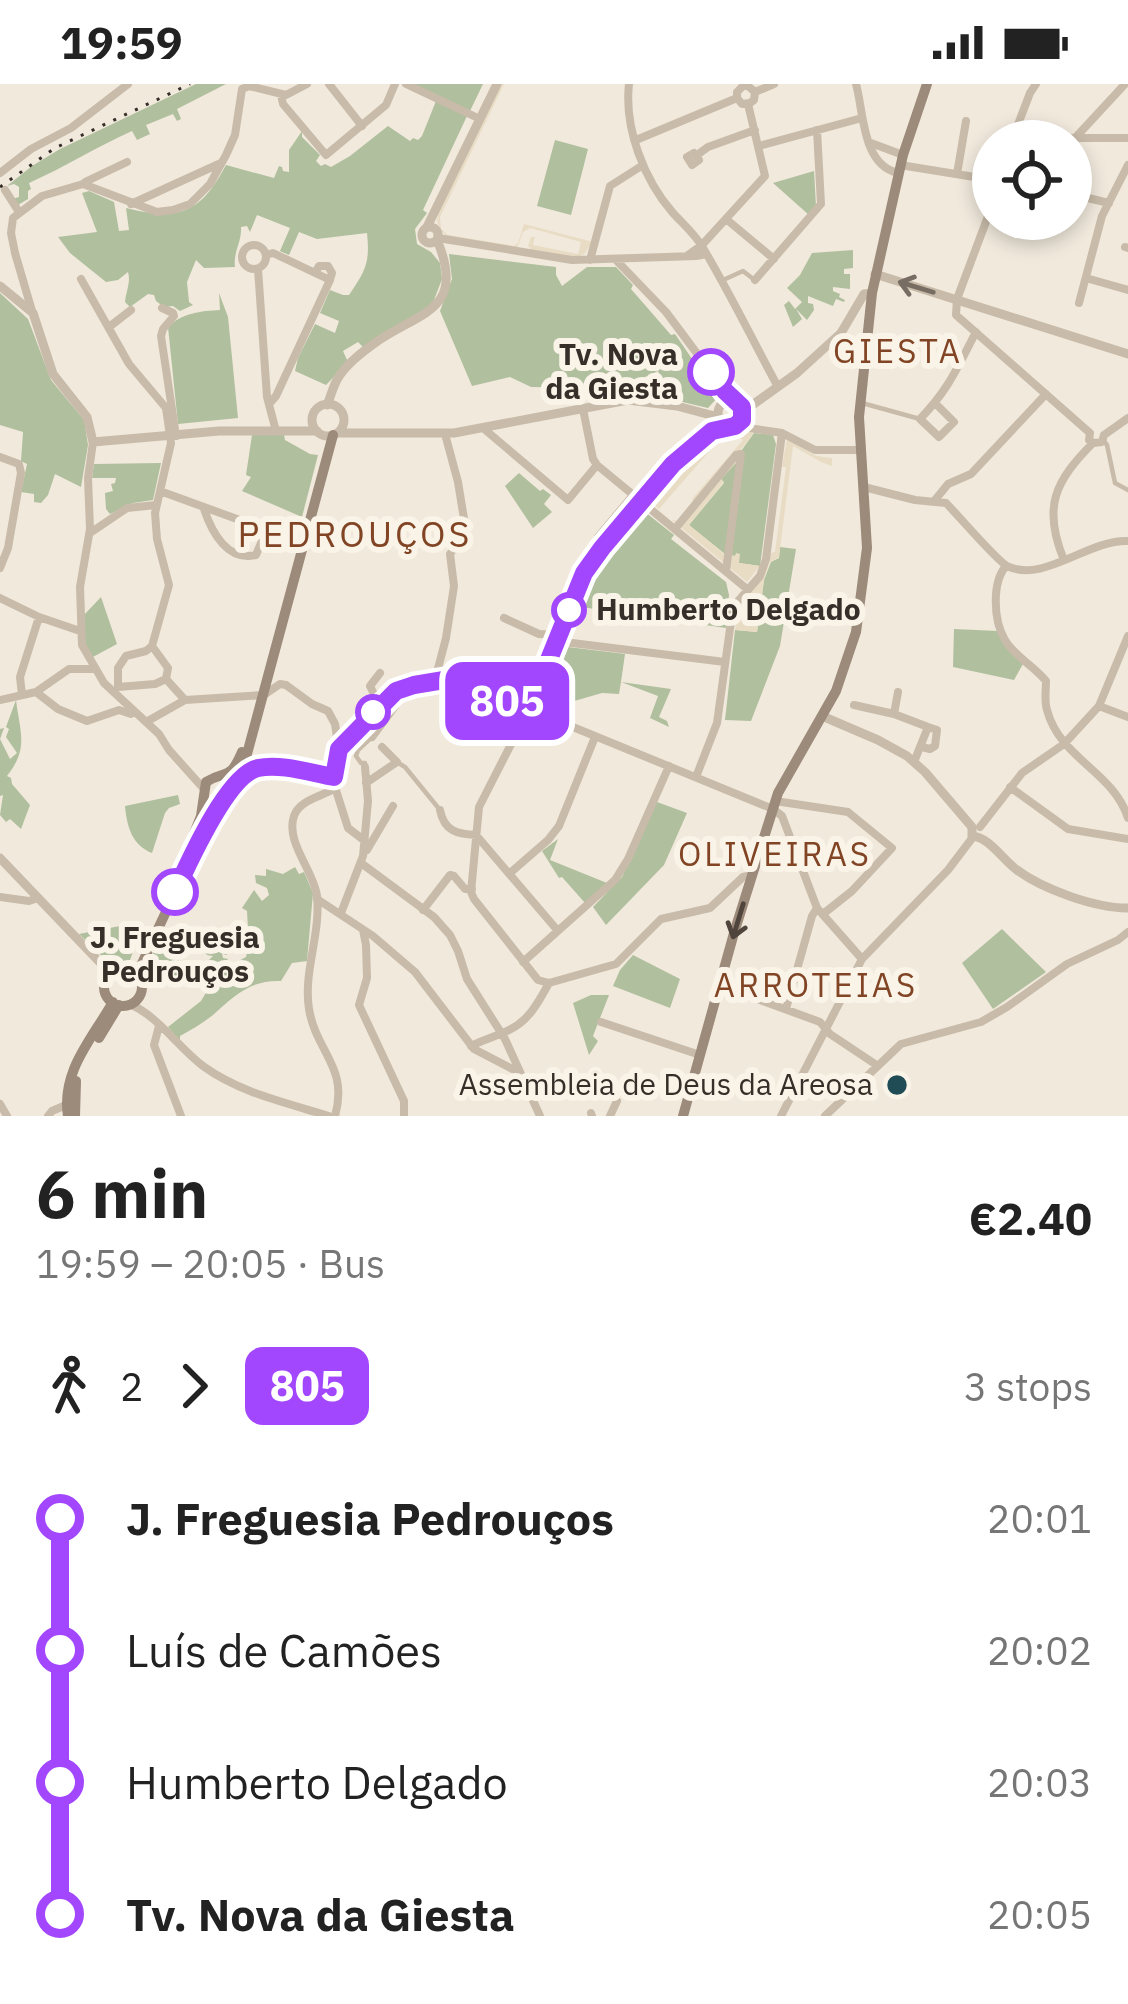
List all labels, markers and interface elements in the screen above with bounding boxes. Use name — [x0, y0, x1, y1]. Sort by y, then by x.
text: 19:59 — [60, 13, 183, 71]
map controls — [972, 120, 1092, 240]
button: locate — [972, 120, 1092, 240]
one-way arrow — [898, 275, 936, 297]
district label: GIESTA — [833, 329, 963, 372]
place label: Tv. Nova da Giesta — [545, 334, 678, 407]
marker: Tv. Nova da Giesta — [689, 350, 733, 394]
district label: PEDROUÇOS — [238, 510, 472, 557]
place label: Humberto Delgado — [596, 589, 861, 628]
marker: Humberto Delgado — [553, 594, 585, 626]
line badge: 805 — [438, 662, 576, 740]
text: 805 — [469, 673, 545, 728]
unlabelled marker — [357, 696, 389, 728]
district label: OLIVEIRAS — [678, 832, 872, 875]
marker: J. Freguesia Pedrouços — [153, 870, 197, 914]
one-way arrow — [725, 901, 747, 939]
place label: J. Freguesia Pedrouços — [90, 917, 260, 990]
district label: ARROTEIAS — [714, 963, 918, 1006]
place label: Assembleia de Deus da Areosa — [459, 1064, 873, 1103]
marker: Assembleia de Deus da Areosa — [884, 1072, 910, 1098]
text: 6 min — [36, 1150, 208, 1236]
text: €2.40 — [969, 1189, 1092, 1247]
text: 19:59 – 20:05 · Bus — [36, 1238, 385, 1289]
icon: walk — [36, 1353, 102, 1419]
icon: forward — [161, 1353, 227, 1419]
text: 805 — [269, 1358, 345, 1413]
text: 2 — [120, 1361, 143, 1412]
text: 3 stops — [964, 1361, 1092, 1412]
text: J. Freguesia Pedrouços — [126, 1489, 614, 1547]
text: 20:01 — [987, 1493, 1092, 1544]
text: Luís de Camões — [126, 1621, 442, 1679]
text: 20:02 — [987, 1625, 1092, 1676]
text: Humberto Delgado — [126, 1753, 508, 1811]
text: 20:03 — [987, 1757, 1092, 1808]
text: Tv. Nova da Giesta — [126, 1885, 515, 1943]
text: 20:05 — [987, 1889, 1092, 1940]

